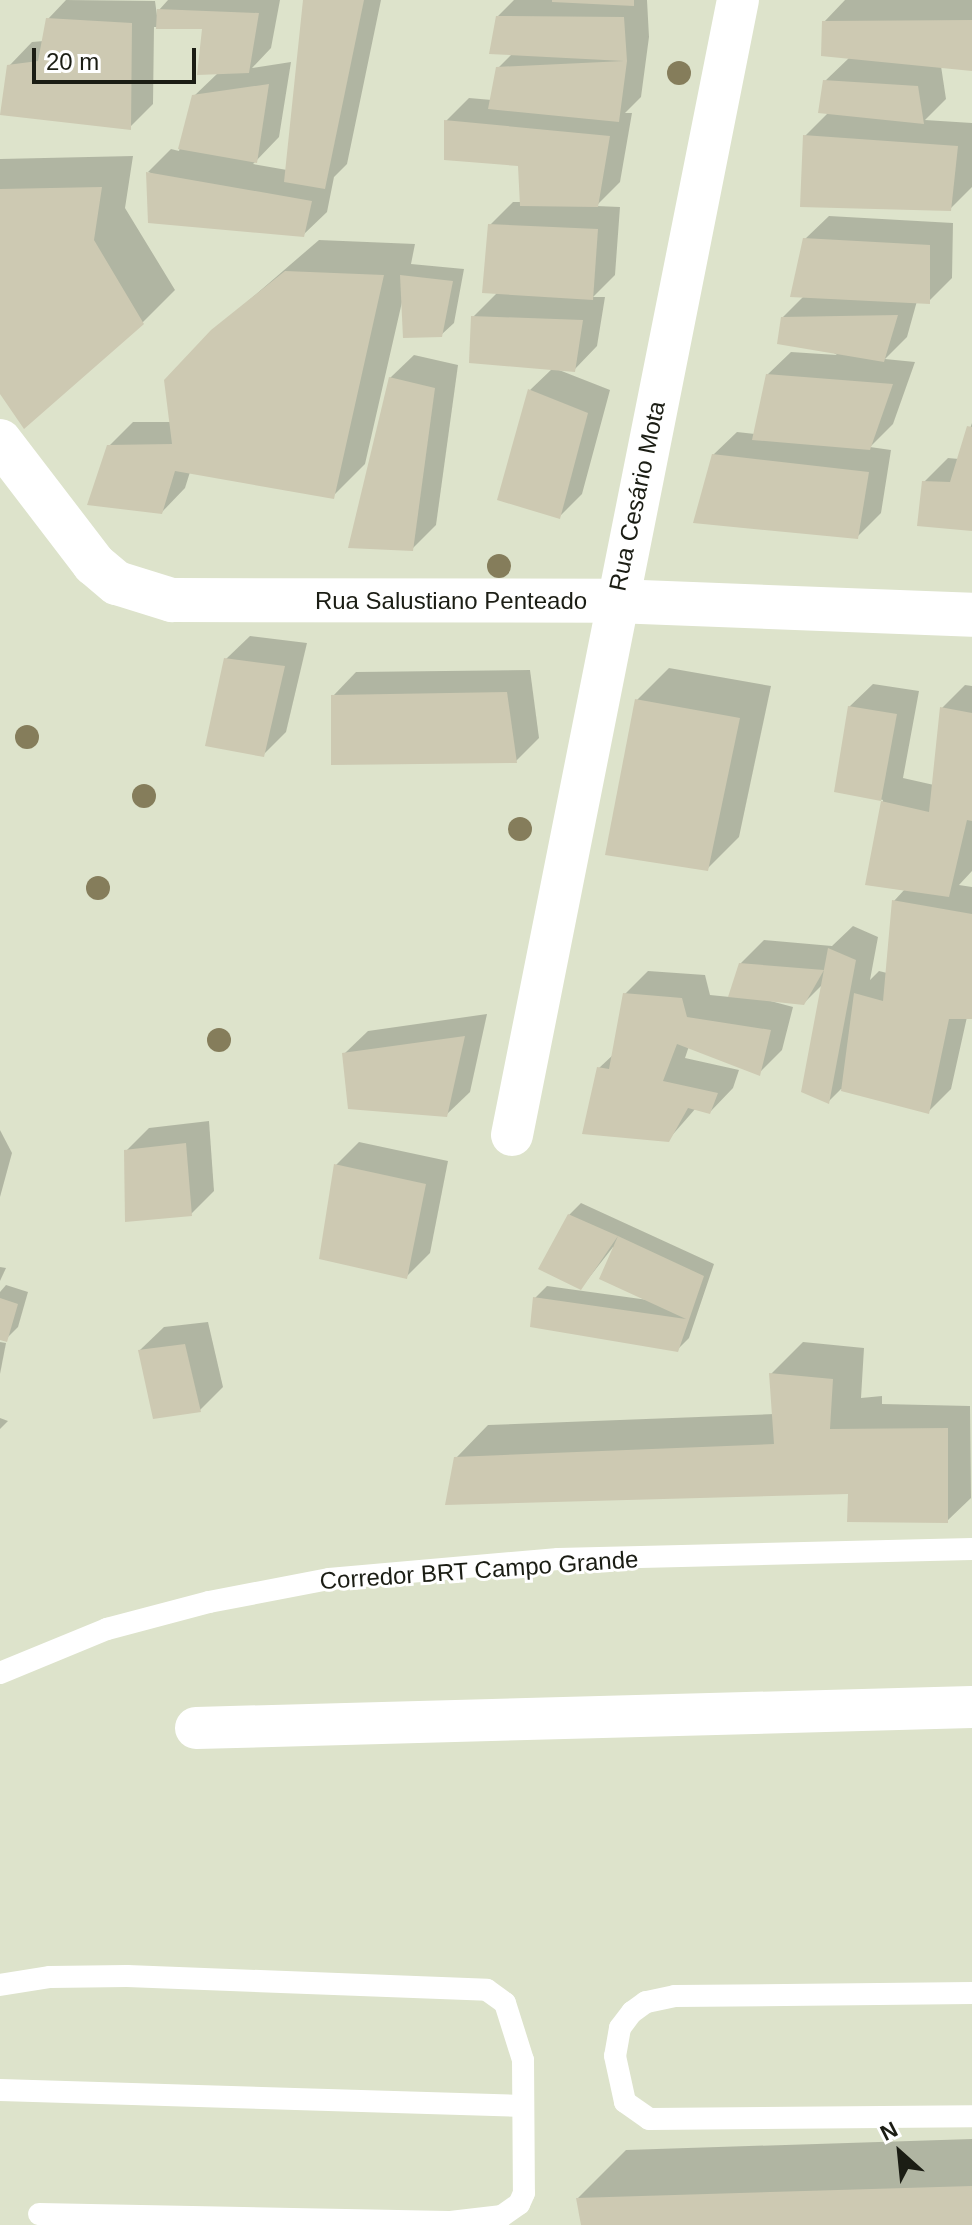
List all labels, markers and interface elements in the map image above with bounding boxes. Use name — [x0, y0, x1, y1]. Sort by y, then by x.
scale bar — [36, 32, 200, 82]
text: 20 m — [46, 48, 99, 75]
street label: Rua Cesário Mota — [603, 398, 671, 594]
street label: Rua Salustiano Penteado — [315, 587, 587, 615]
street label: Corredor BRT Campo Grande — [319, 1544, 639, 1596]
north arrow — [860, 2113, 940, 2193]
text: N — [876, 2116, 902, 2146]

